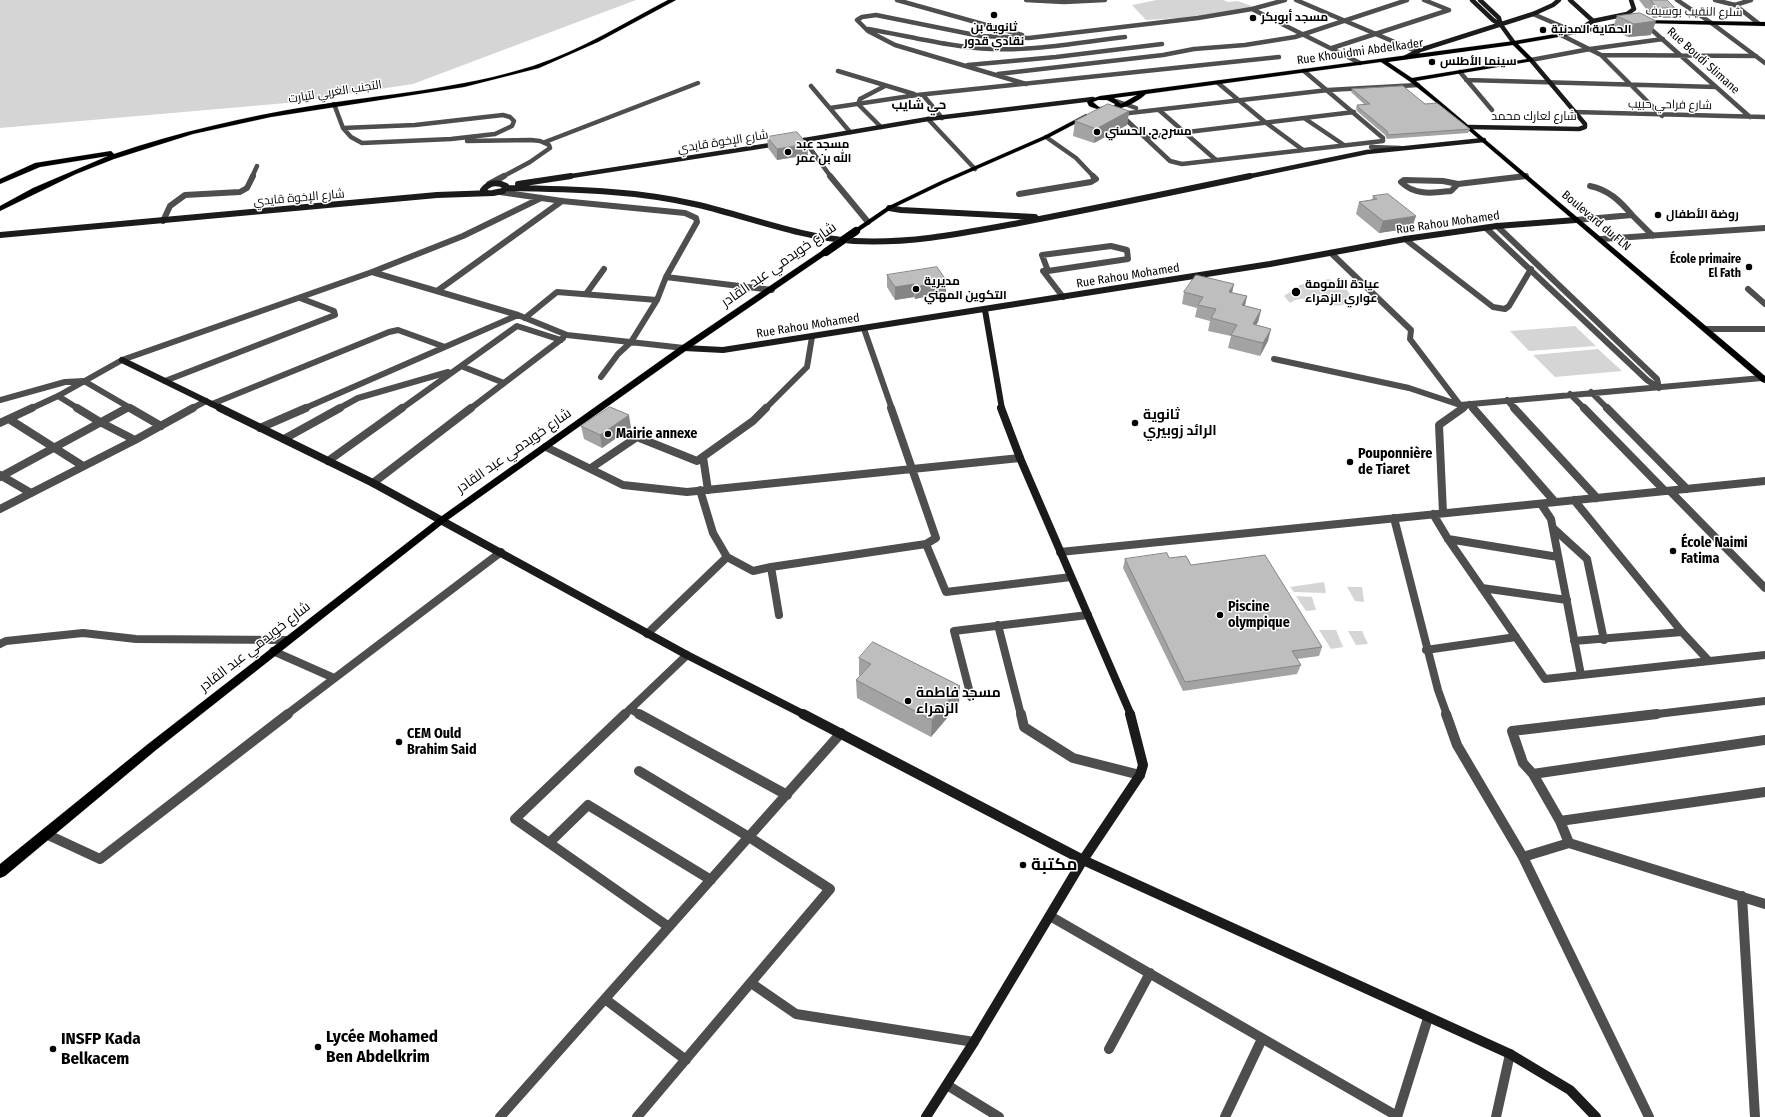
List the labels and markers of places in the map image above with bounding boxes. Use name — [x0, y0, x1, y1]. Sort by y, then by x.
marker: ثانوية بن نقادي قدور — [989, 10, 999, 20]
place label: مسجد أبوبكر — [1261, 11, 1328, 25]
marker: مسجد أبوبكر — [1248, 13, 1258, 23]
place label: ثانوية بن نقادي قدور — [964, 21, 1024, 49]
place label: الحماية المدنية — [1551, 23, 1631, 37]
marker: الحماية المدنية — [1538, 25, 1548, 35]
place label: سينما الأطلس — [1440, 55, 1517, 69]
marker: سينما الأطلس — [1427, 57, 1437, 67]
place label: مسرح ح. الحسني — [1105, 125, 1192, 139]
marker: مسرح ح. الحسني — [1092, 127, 1102, 137]
place label: مسجد عبد الله بن عمر — [796, 138, 851, 166]
marker: مسجد عبد الله بن عمر — [783, 147, 793, 157]
place label: روضة الأطفال — [1666, 208, 1739, 222]
marker: روضة الأطفال — [1653, 210, 1663, 220]
place label: École primaire El Fath — [1670, 253, 1741, 281]
marker: École primaire El Fath — [1744, 262, 1754, 272]
place label: مديرية التكوين المهني — [924, 275, 1007, 303]
place label: عيادة الأمومة عواري الزهراء — [1305, 278, 1380, 306]
marker: مديرية التكوين المهني — [911, 284, 921, 294]
marker: عيادة الأمومة عواري الزهراء — [1290, 286, 1302, 298]
place label: ثانوية الرائد زوبيري — [1143, 407, 1217, 440]
marker: ثانوية الرائد زوبيري — [1130, 418, 1140, 428]
place label: Mairie annexe — [616, 426, 697, 442]
marker: Mairie annexe — [603, 429, 613, 439]
place label: Pouponnière de Tiaret — [1358, 446, 1432, 478]
marker: Pouponnière de Tiaret — [1345, 457, 1355, 467]
place label: École Naimi Fatima — [1681, 535, 1748, 568]
marker: École Naimi Fatima — [1668, 546, 1678, 556]
place label: Piscine olympique — [1228, 599, 1290, 632]
marker: Piscine olympique — [1215, 610, 1225, 620]
place label: مسجد فاطمة الزهراء — [916, 685, 1001, 718]
marker: مسجد فاطمة الزهراء — [903, 696, 913, 706]
place label: CEM Ould Brahim Said — [407, 726, 477, 758]
marker: CEM Ould Brahim Said — [394, 737, 404, 747]
place label: مكتبة — [1031, 855, 1078, 875]
marker: مكتبة — [1018, 860, 1028, 870]
place label: Lycée Mohamed Ben Abdelkrim — [326, 1027, 438, 1067]
place label: INSFP Kada Belkacem — [61, 1029, 141, 1069]
marker: Lycée Mohamed Ben Abdelkrim — [313, 1042, 323, 1052]
marker: INSFP Kada Belkacem — [48, 1044, 58, 1054]

